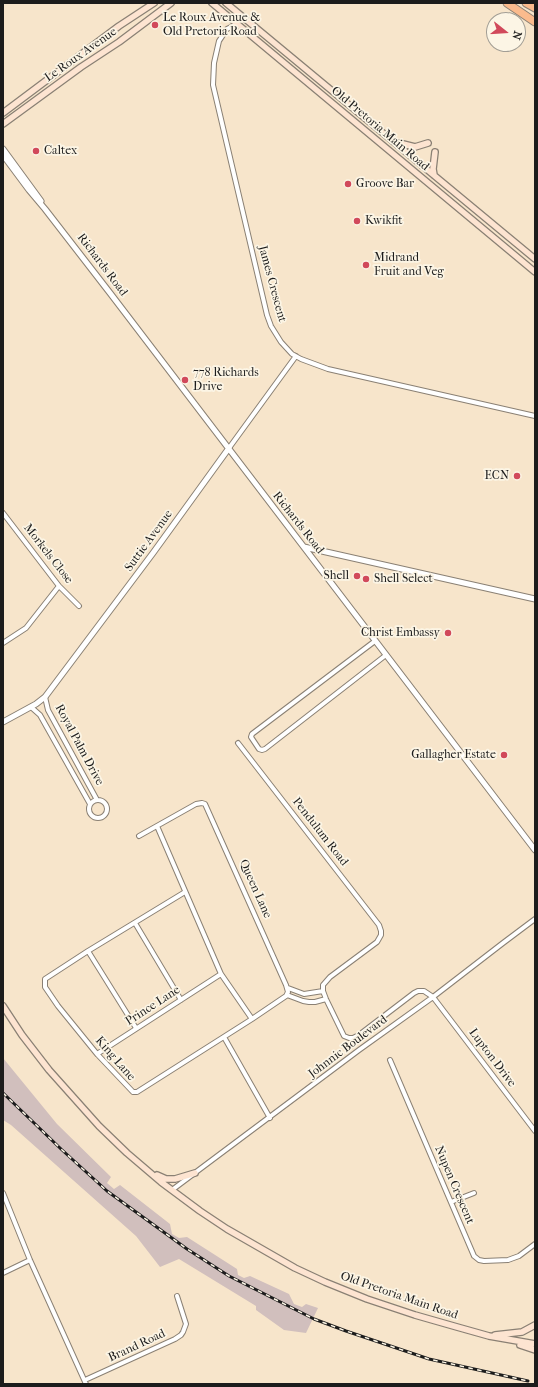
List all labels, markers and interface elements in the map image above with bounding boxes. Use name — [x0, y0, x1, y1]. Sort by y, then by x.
place label: Le Roux Avenue & Old Pretoria Road — [163, 11, 260, 39]
north arrow — [486, 12, 526, 52]
marker: Le Roux Avenue & Old Pretoria Road — [150, 20, 160, 30]
street label: Le Roux Avenue — [42, 25, 120, 85]
text: N — [510, 29, 524, 41]
street label: Old Pretoria Main Road — [328, 84, 432, 174]
place label: Caltex — [44, 144, 77, 158]
marker: Caltex — [31, 146, 41, 156]
place label: Groove Bar — [356, 177, 414, 191]
marker: Groove Bar — [343, 179, 353, 189]
place label: Kwikfit — [365, 214, 403, 228]
marker: Kwikfit — [352, 216, 362, 226]
street label: Richards Road — [74, 231, 130, 299]
street label: James Crescent — [255, 244, 289, 324]
place label: Midrand Fruit and Veg — [374, 251, 444, 279]
marker: Midrand Fruit and Veg — [361, 260, 371, 270]
place label: 778 Richards Drive — [193, 366, 259, 394]
marker: 778 Richards Drive — [180, 375, 190, 385]
place label: ECN — [484, 469, 509, 483]
marker: ECN — [512, 471, 522, 481]
street label: Richards Road — [269, 489, 327, 557]
street label: Suttie Avenue — [122, 508, 176, 574]
street label: Morkels Close — [20, 521, 76, 587]
place label: Shell — [324, 569, 349, 583]
marker: Shell — [352, 571, 362, 581]
place label: Shell Select — [374, 572, 433, 586]
marker: Shell Select — [361, 574, 371, 584]
place label: Christ Embassy — [361, 626, 440, 640]
marker: Christ Embassy — [443, 628, 453, 638]
street label: Royal Palm Drive — [52, 702, 106, 788]
place label: Gallagher Estate — [411, 748, 496, 762]
marker: Gallagher Estate — [499, 750, 509, 760]
street label: Pendulum Road — [289, 795, 351, 869]
street label: Queen Lane — [236, 857, 274, 921]
street label: Prince Lane — [123, 983, 183, 1029]
street label: Johnnic Boulevard — [306, 1013, 390, 1081]
street label: Lupton Drive — [465, 1026, 519, 1090]
street label: King Lane — [92, 1034, 138, 1084]
street label: Nupen Crescent — [431, 1144, 477, 1226]
street label: Old Pretoria Main Road — [338, 1269, 460, 1323]
street label: Brand Road — [106, 1327, 168, 1365]

